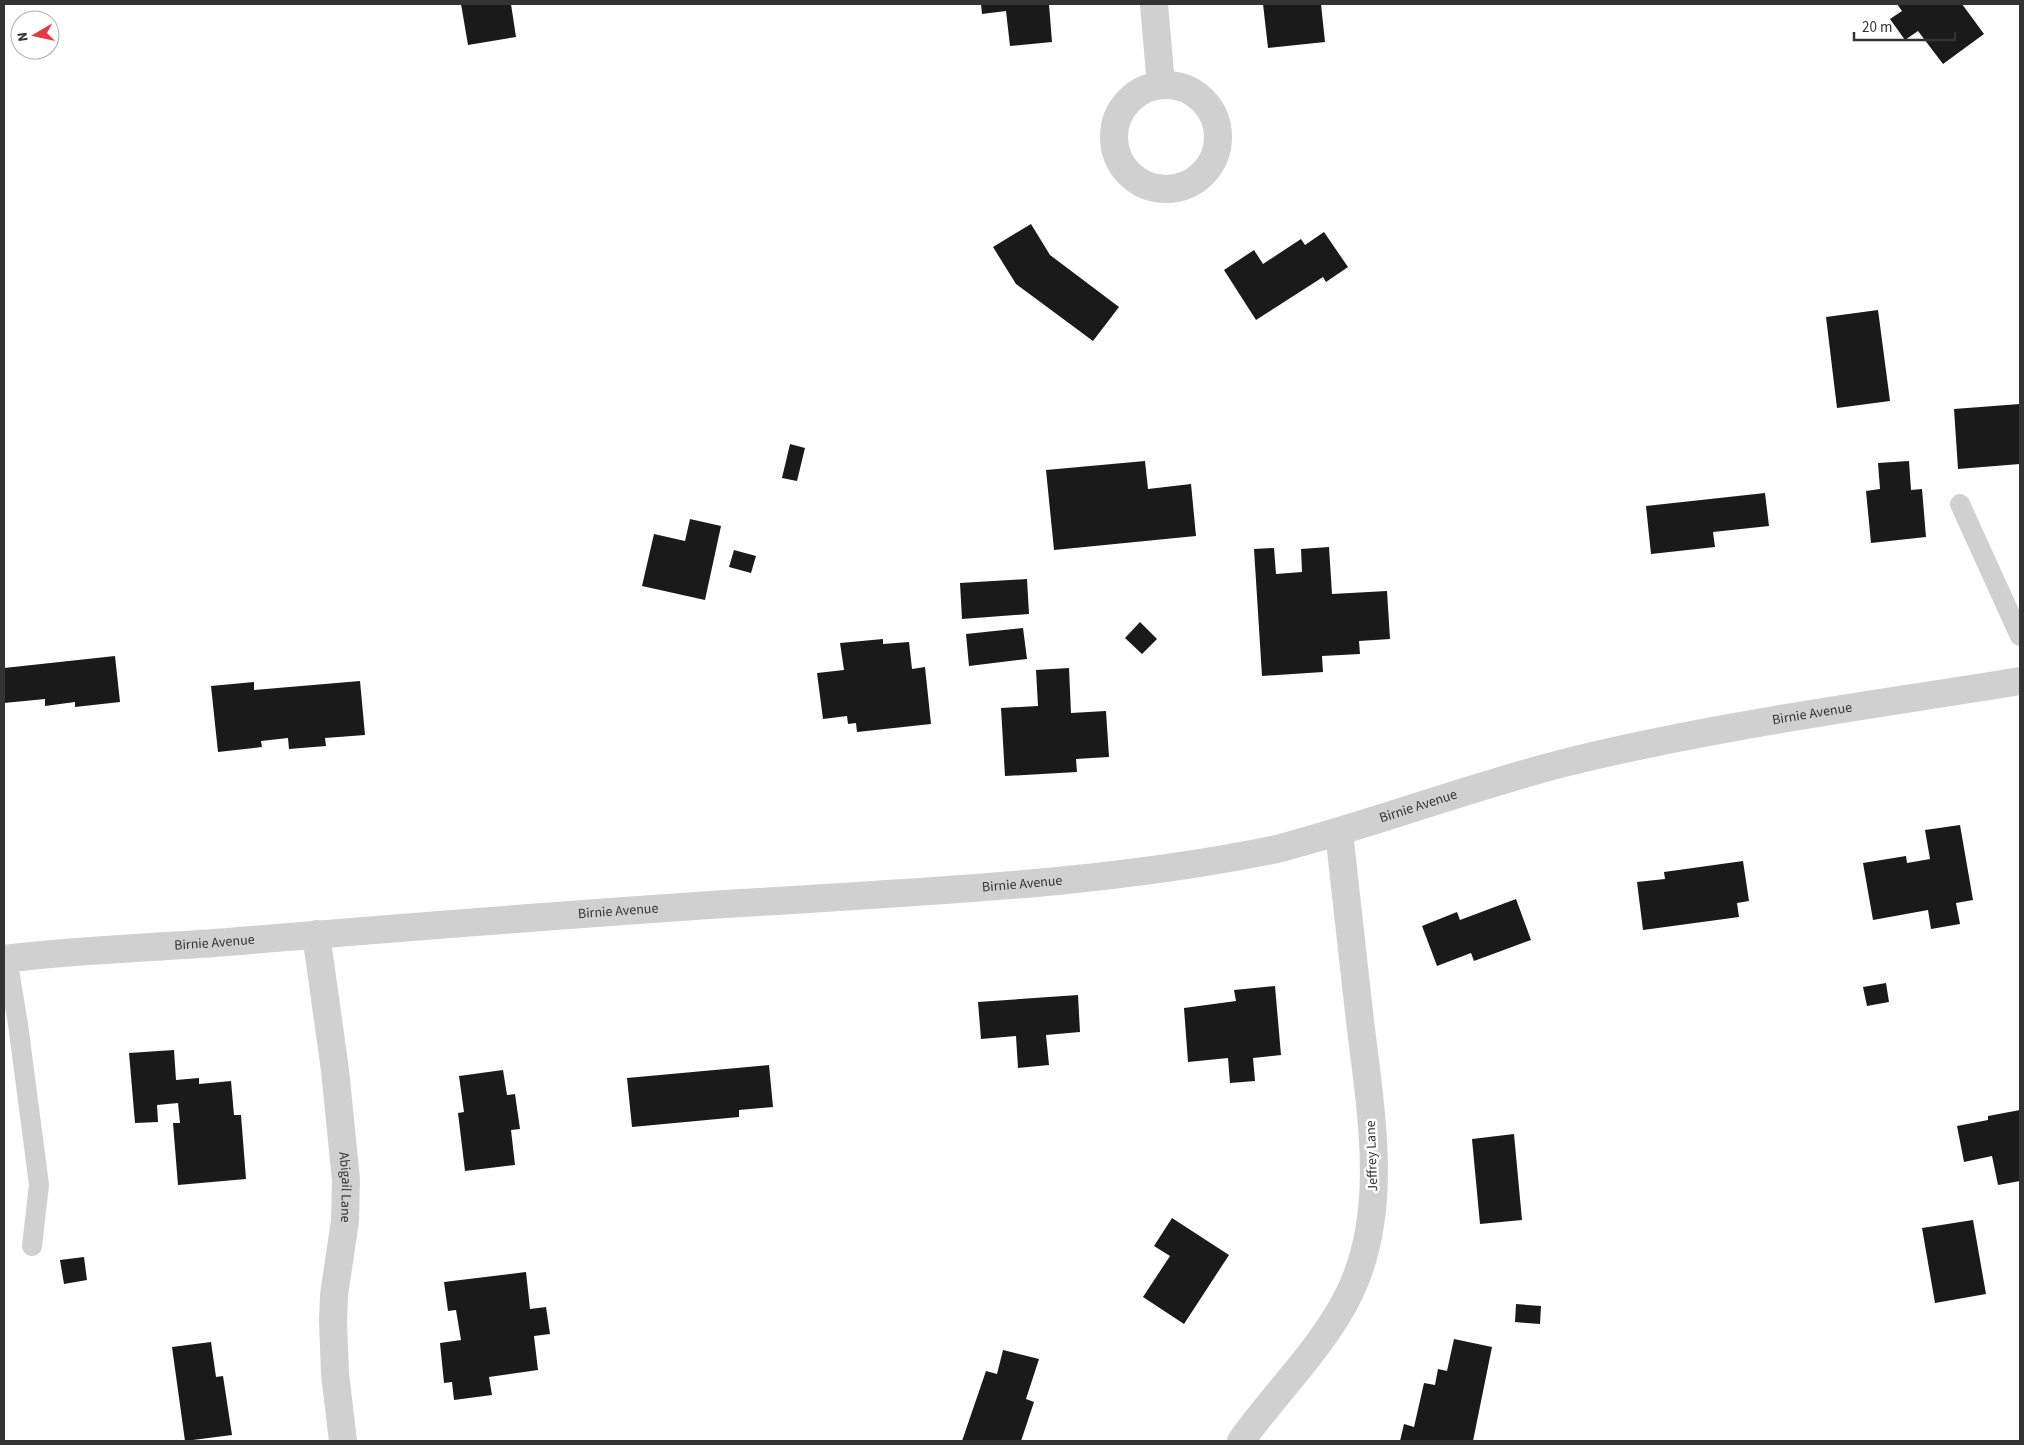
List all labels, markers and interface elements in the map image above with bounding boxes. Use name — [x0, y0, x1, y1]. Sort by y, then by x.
north arrow — [10, 10, 60, 60]
scale bar — [1854, 10, 1955, 42]
text: 20 m — [1862, 17, 1892, 38]
text: N — [13, 31, 34, 43]
street label: Birnie Avenue — [1771, 698, 1854, 730]
street label: Birnie Avenue — [1377, 785, 1460, 828]
street label: Birnie Avenue — [981, 871, 1063, 898]
street label: Birnie Avenue — [577, 899, 659, 924]
street label: Birnie Avenue — [174, 930, 255, 956]
street label: Jeffrey Lane — [1361, 1120, 1383, 1192]
street label: Abigail Lane — [333, 1151, 356, 1223]

